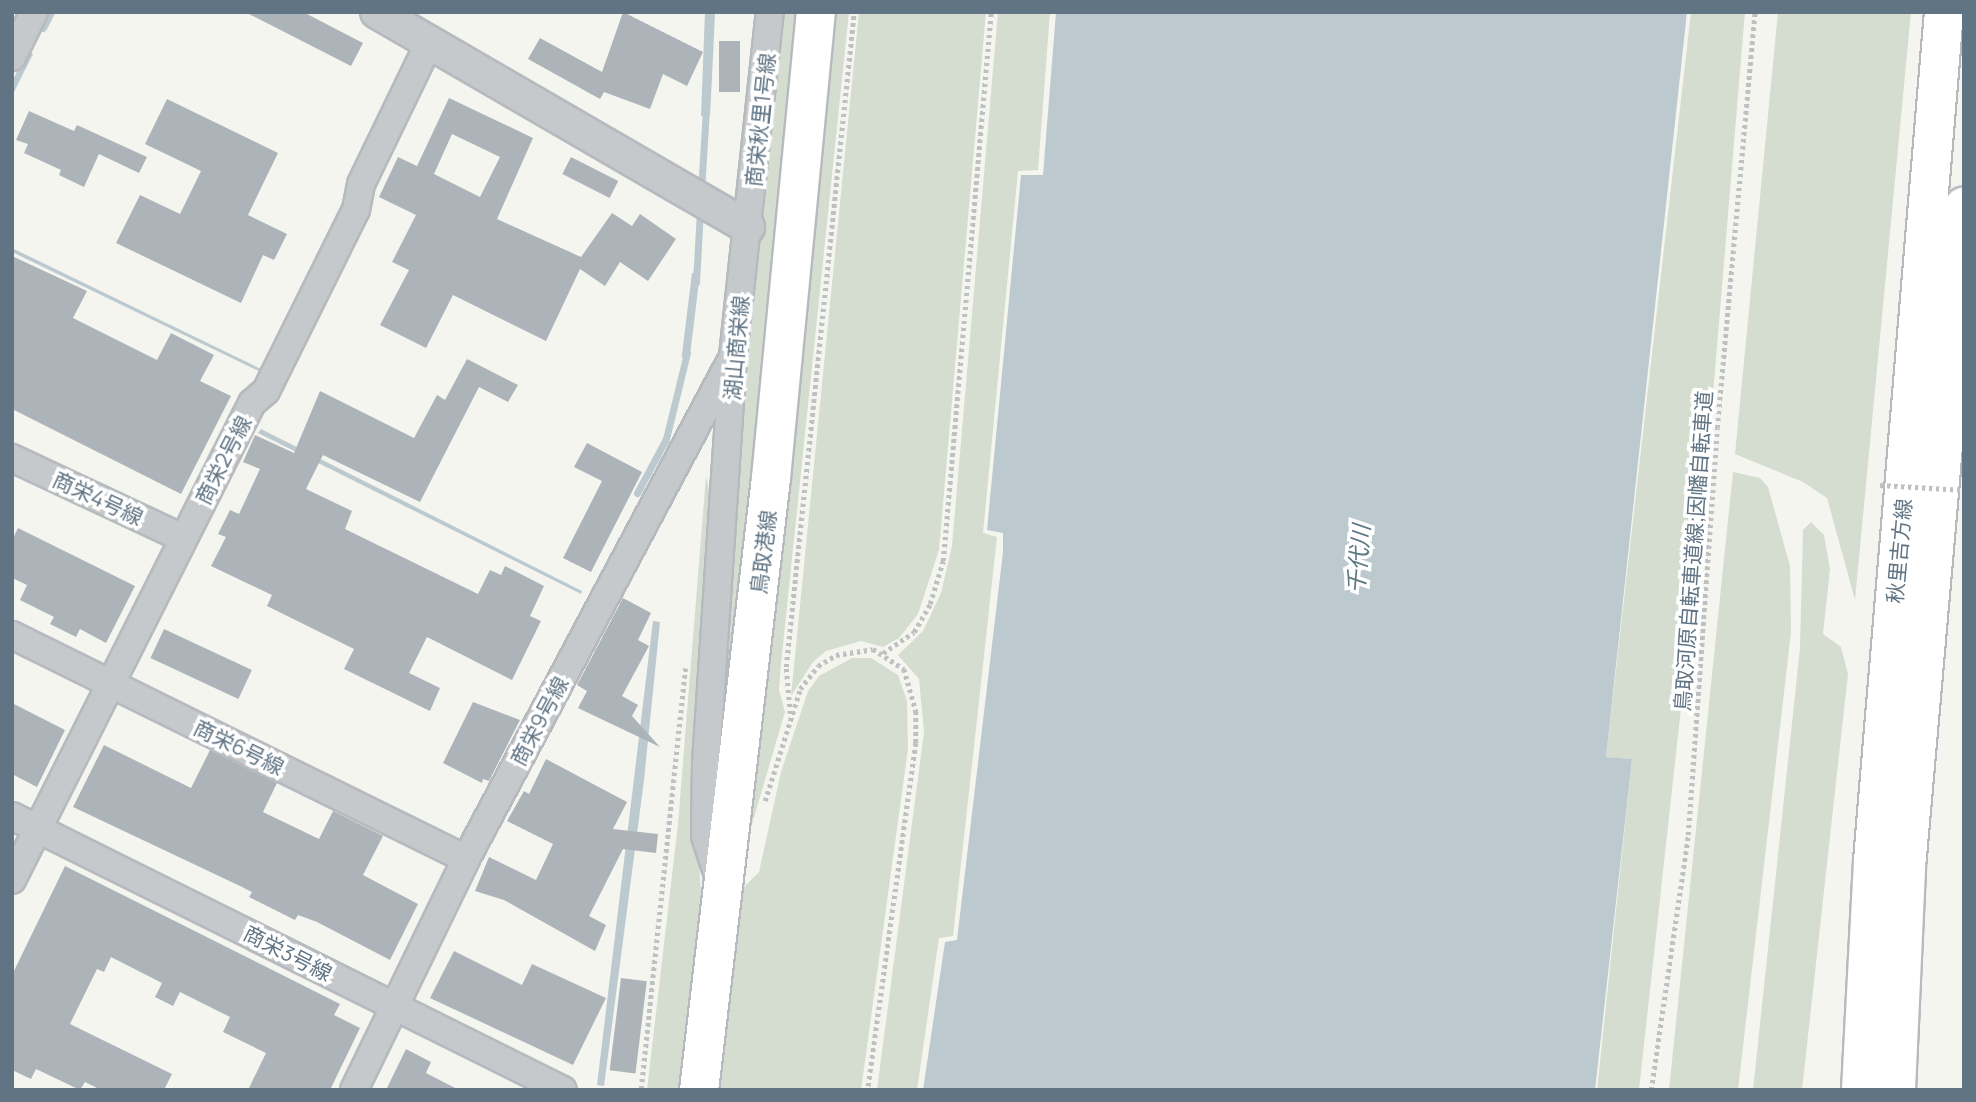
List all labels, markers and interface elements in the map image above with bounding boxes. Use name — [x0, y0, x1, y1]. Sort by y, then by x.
street label: 商栄秋里1号線 — [740, 52, 780, 188]
street label: 湖山商栄線 — [719, 295, 753, 401]
street label: 鳥取河原自転車道線;因幡自転車道 — [1669, 390, 1717, 712]
street label: 商栄2号線 — [190, 412, 256, 508]
street label: 商栄4号線 — [49, 466, 147, 530]
street label: 秋里吉方線 — [1882, 498, 1916, 604]
street label: 鳥取港線 — [745, 509, 781, 595]
water label: 千代川 — [1341, 523, 1375, 595]
street label: 商栄9号線 — [505, 672, 573, 770]
street label: 商栄6号線 — [190, 714, 288, 780]
street label: 商栄3号線 — [240, 920, 336, 986]

